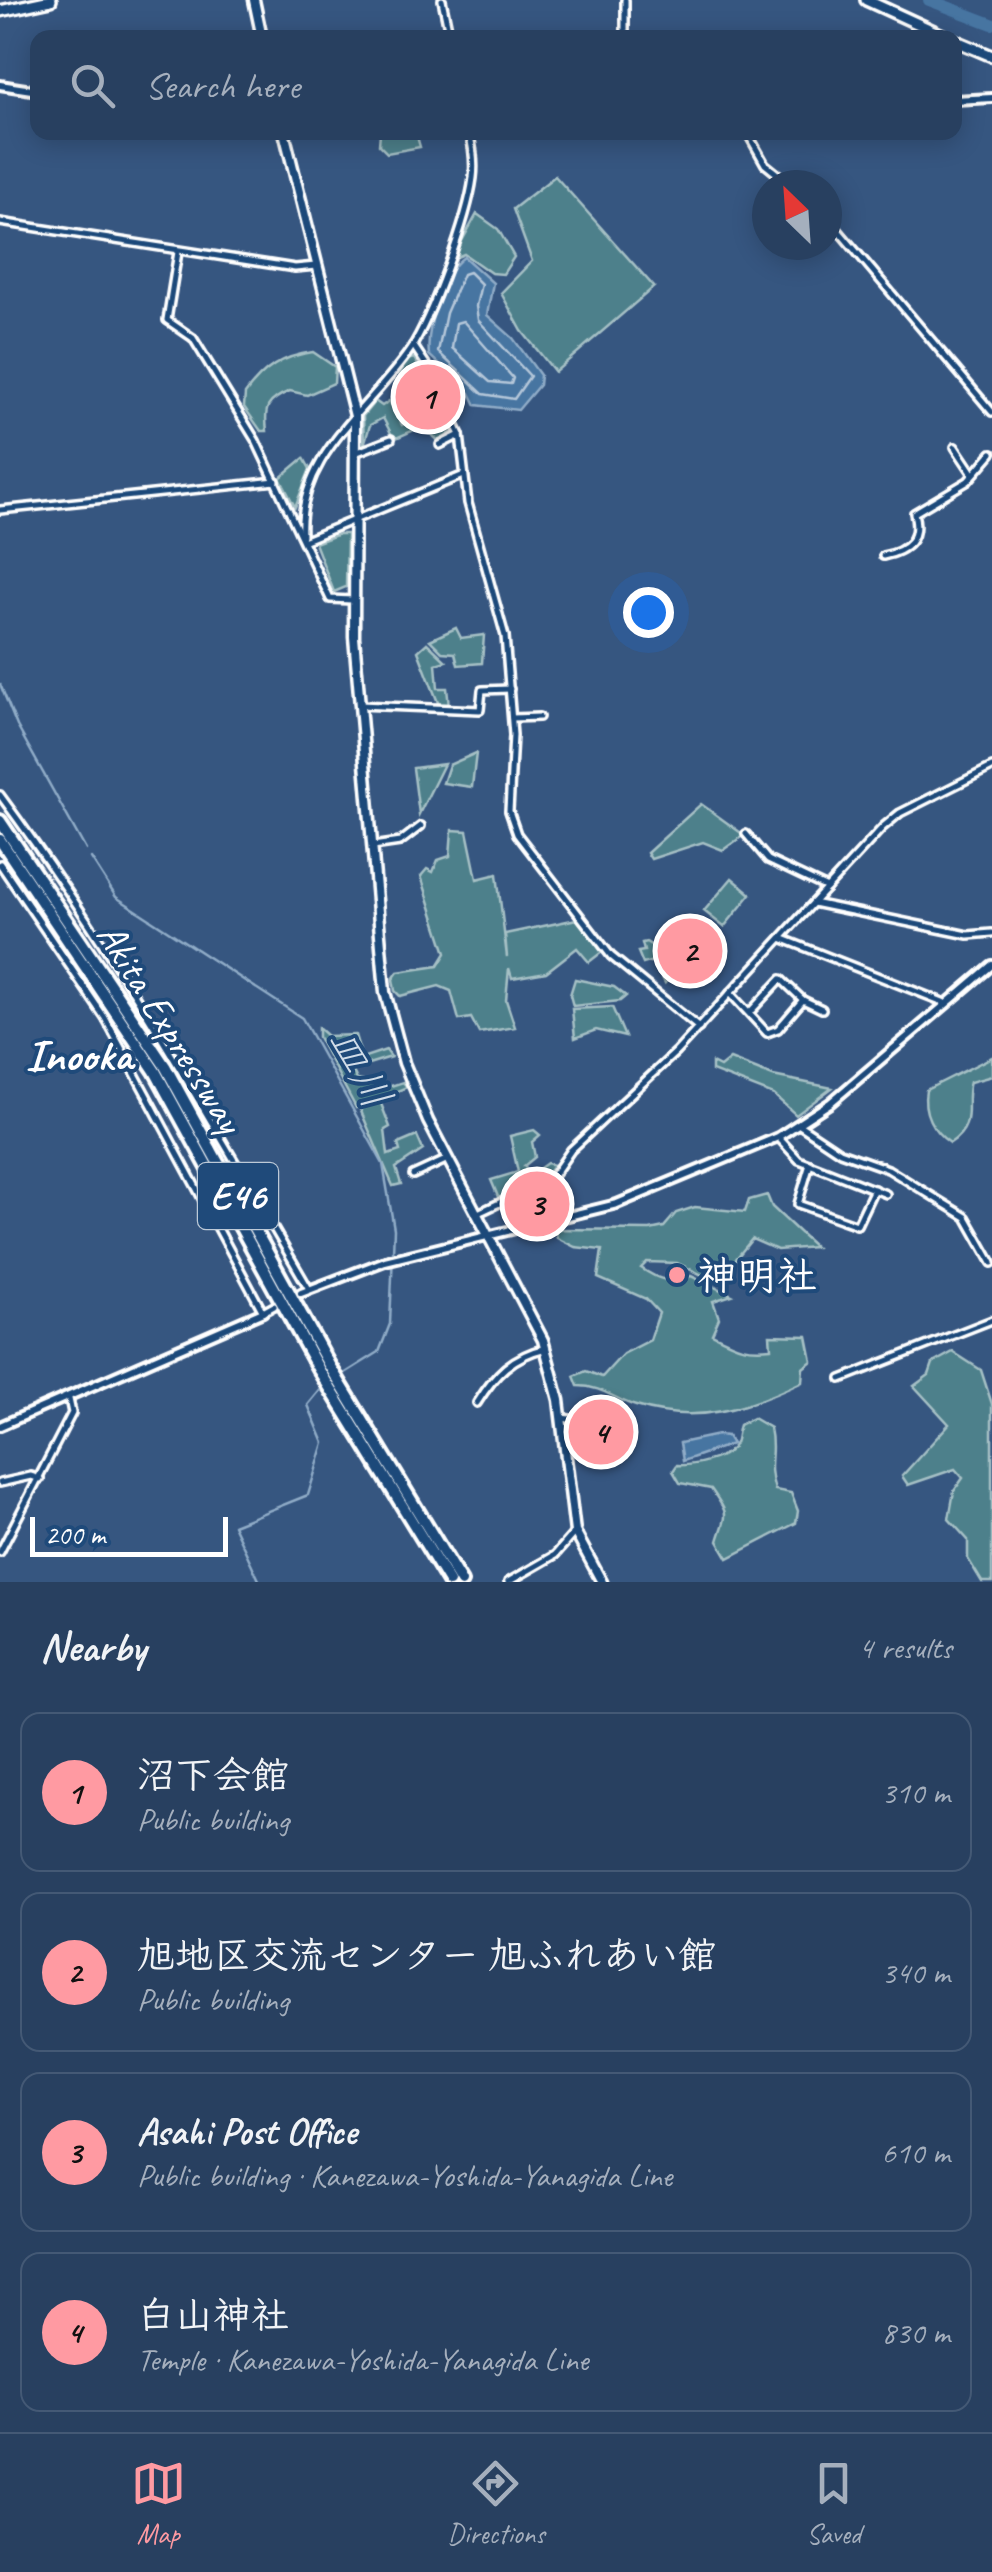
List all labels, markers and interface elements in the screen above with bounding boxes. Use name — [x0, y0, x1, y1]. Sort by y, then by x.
search box — [30, 30, 962, 140]
icon: search — [65, 58, 120, 113]
text: Search here — [145, 62, 300, 109]
north arrow — [752, 170, 842, 260]
pin: 1 — [396, 360, 460, 434]
your location — [623, 587, 674, 638]
street label: Akita Expressway — [86, 913, 256, 1145]
pin: 2 — [658, 914, 722, 988]
water label: 皿川 — [316, 1019, 403, 1118]
district label: Inooka — [26, 1027, 137, 1084]
road number: E46 — [198, 1163, 278, 1229]
pin: 3 — [504, 1166, 570, 1242]
place label: 神明社 — [697, 1251, 817, 1301]
marker: 神明社 — [666, 1264, 688, 1286]
pin: 4 — [568, 1394, 634, 1470]
scale bar — [30, 1512, 228, 1556]
text: 200 m — [45, 1517, 105, 1552]
text: Nearby — [40, 1621, 146, 1674]
text: 4 results — [858, 1627, 952, 1668]
text: 沼下会館 — [137, 1752, 289, 1799]
text: 1 — [67, 1772, 82, 1813]
text: 310 m — [881, 1772, 950, 1813]
text: Public building — [137, 1799, 289, 1840]
text: 旭地区交流センター 旭ふれあい館 — [137, 1932, 716, 1979]
text: 2 — [67, 1952, 82, 1993]
text: 340 m — [881, 1952, 950, 1993]
text: Public building — [137, 1979, 289, 2020]
text: Asahi Post Office — [137, 2108, 356, 2155]
text: 3 — [67, 2132, 82, 2173]
text: 610 m — [881, 2132, 950, 2173]
text: Public building · Kanezawa-Yoshida-Yanagida Line — [137, 2155, 672, 2196]
text: 白山神社 — [137, 2292, 289, 2339]
text: 4 — [67, 2312, 82, 2353]
text: 830 m — [881, 2312, 950, 2353]
text: Temple · Kanezawa-Yoshida-Yanagida Line — [137, 2339, 588, 2380]
tab: Map — [131, 2456, 186, 2551]
tab: Directions — [447, 2456, 545, 2551]
tab: Saved — [806, 2456, 861, 2551]

